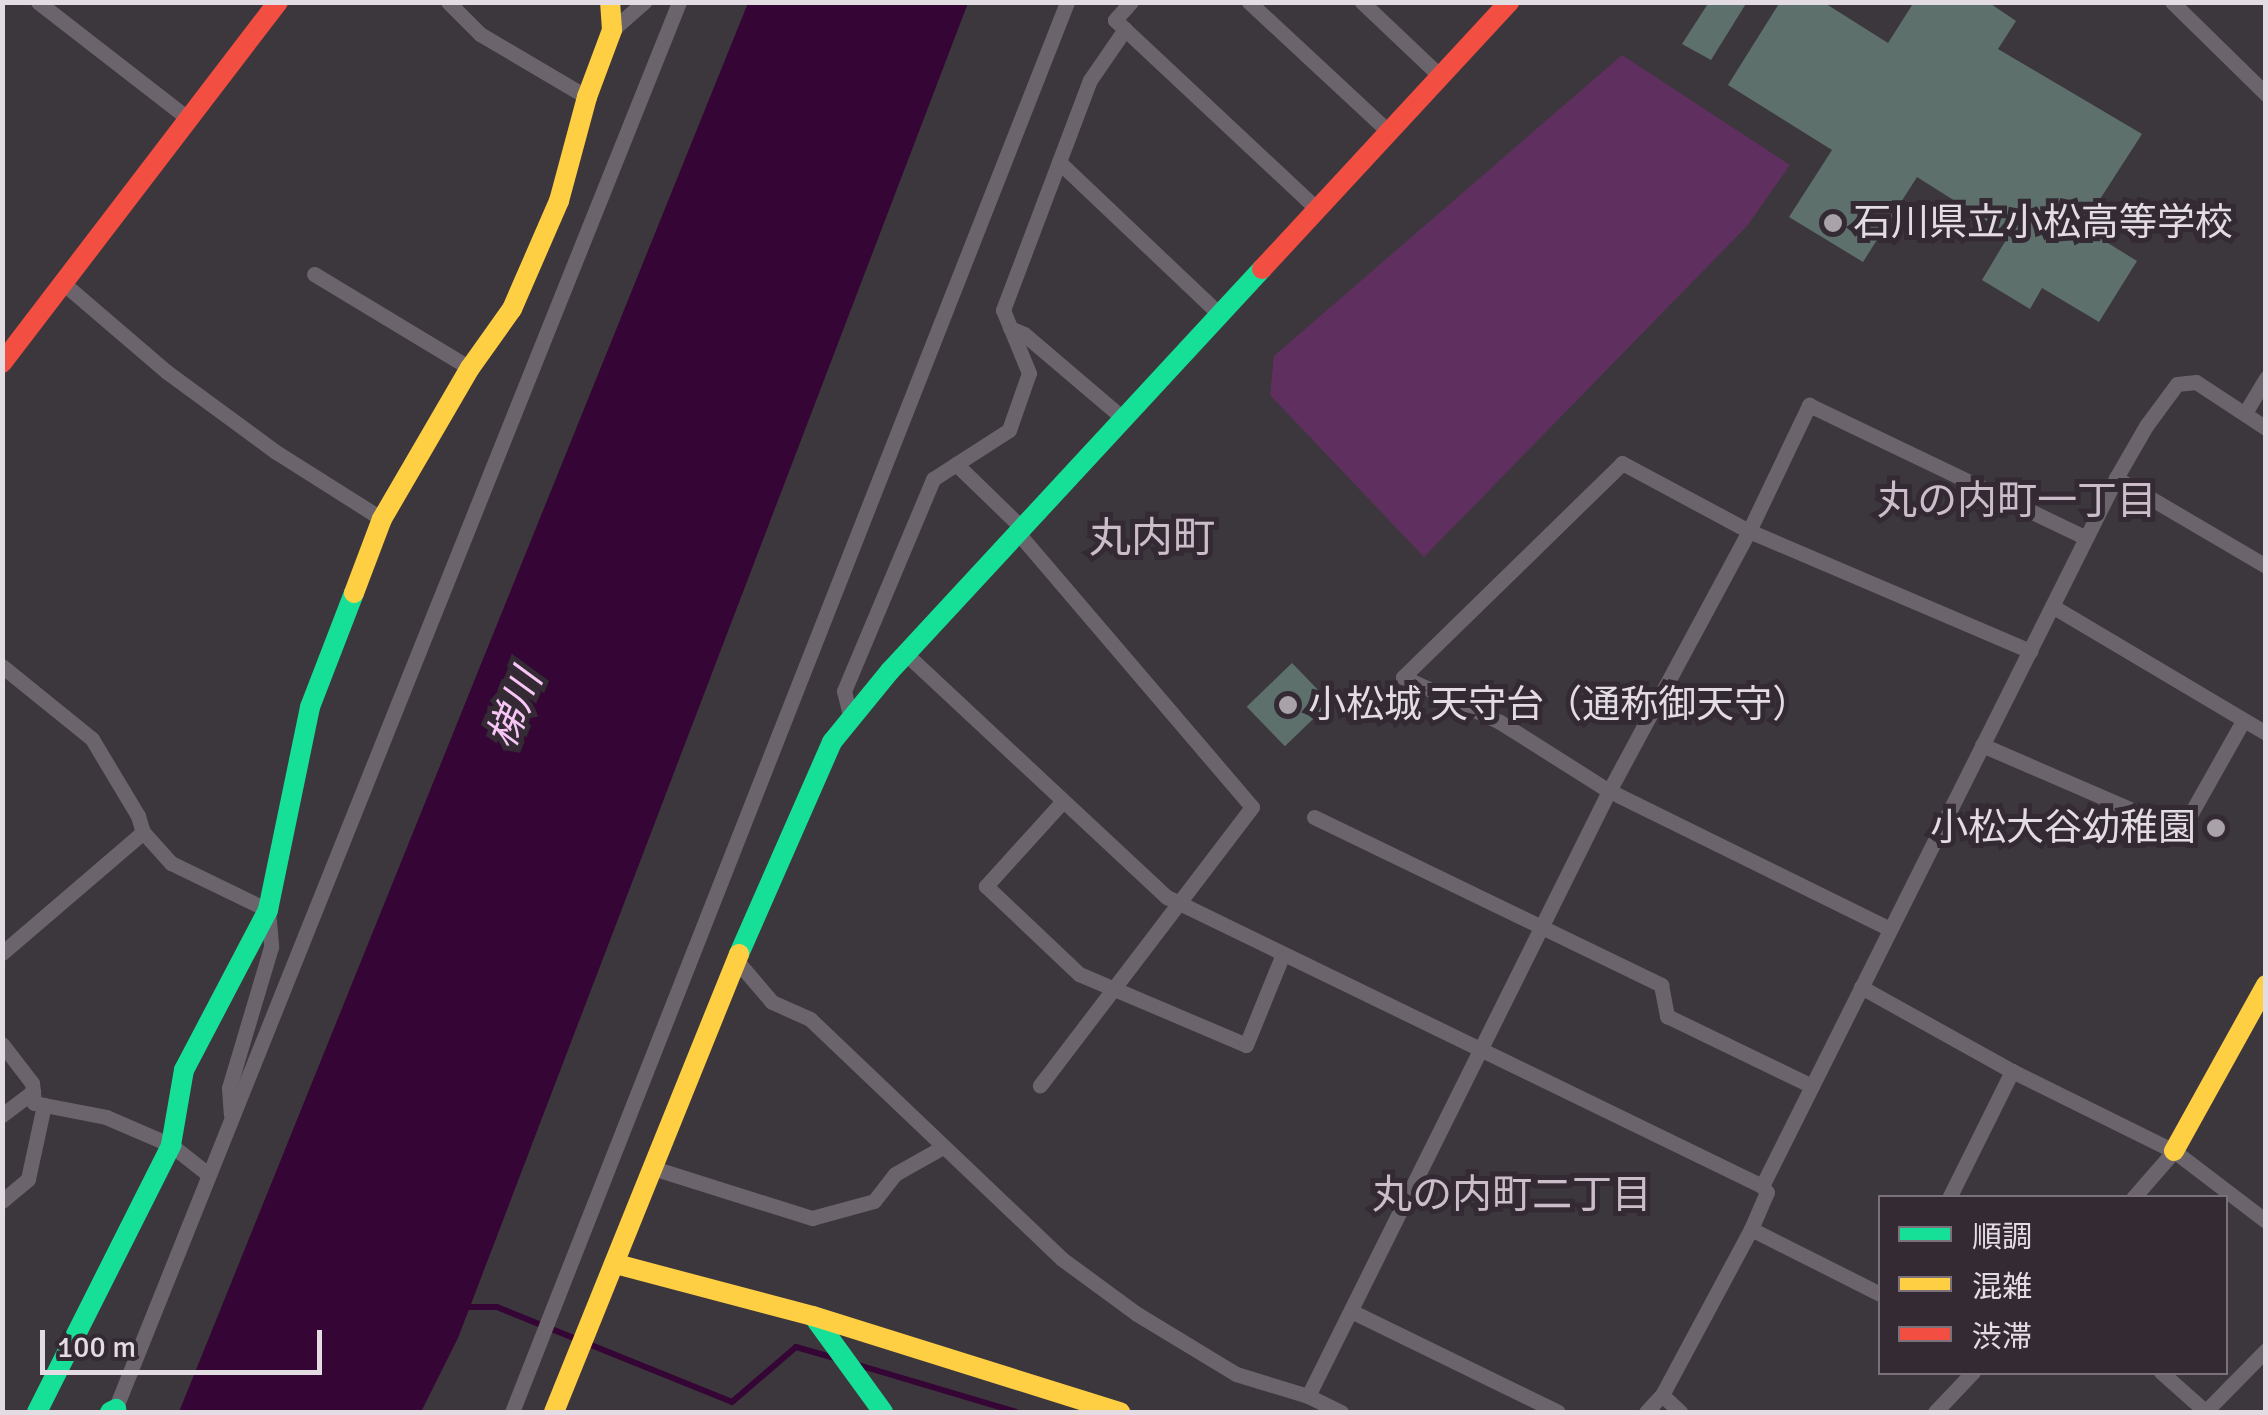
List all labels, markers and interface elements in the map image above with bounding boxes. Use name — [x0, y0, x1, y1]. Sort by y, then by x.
place label: 石川県立小松高等学校 — [1853, 200, 2233, 246]
marker: 石川県立小松高等学校 — [1822, 212, 1844, 234]
district label: 丸の内町一丁目 — [1877, 477, 2157, 525]
district label: 丸内町 — [1089, 514, 1215, 564]
water label: 梯川 — [478, 663, 552, 755]
place label: 小松城 天守台（通称御天守） — [1308, 682, 1810, 728]
marker: 小松城 天守台（通称御天守） — [1277, 694, 1299, 716]
place label: 小松大谷幼稚園 — [1930, 805, 2196, 851]
marker: 小松大谷幼稚園 — [2205, 817, 2227, 839]
district label: 丸の内町二丁目 — [1372, 1171, 1652, 1219]
legend — [1878, 1195, 2228, 1375]
text: 順調 — [1972, 1219, 2032, 1256]
text: 混雑 — [1972, 1269, 2032, 1306]
scale bar — [45, 1310, 328, 1372]
text: 渋滞 — [1972, 1319, 2032, 1356]
text: 100 m — [57, 1329, 136, 1366]

